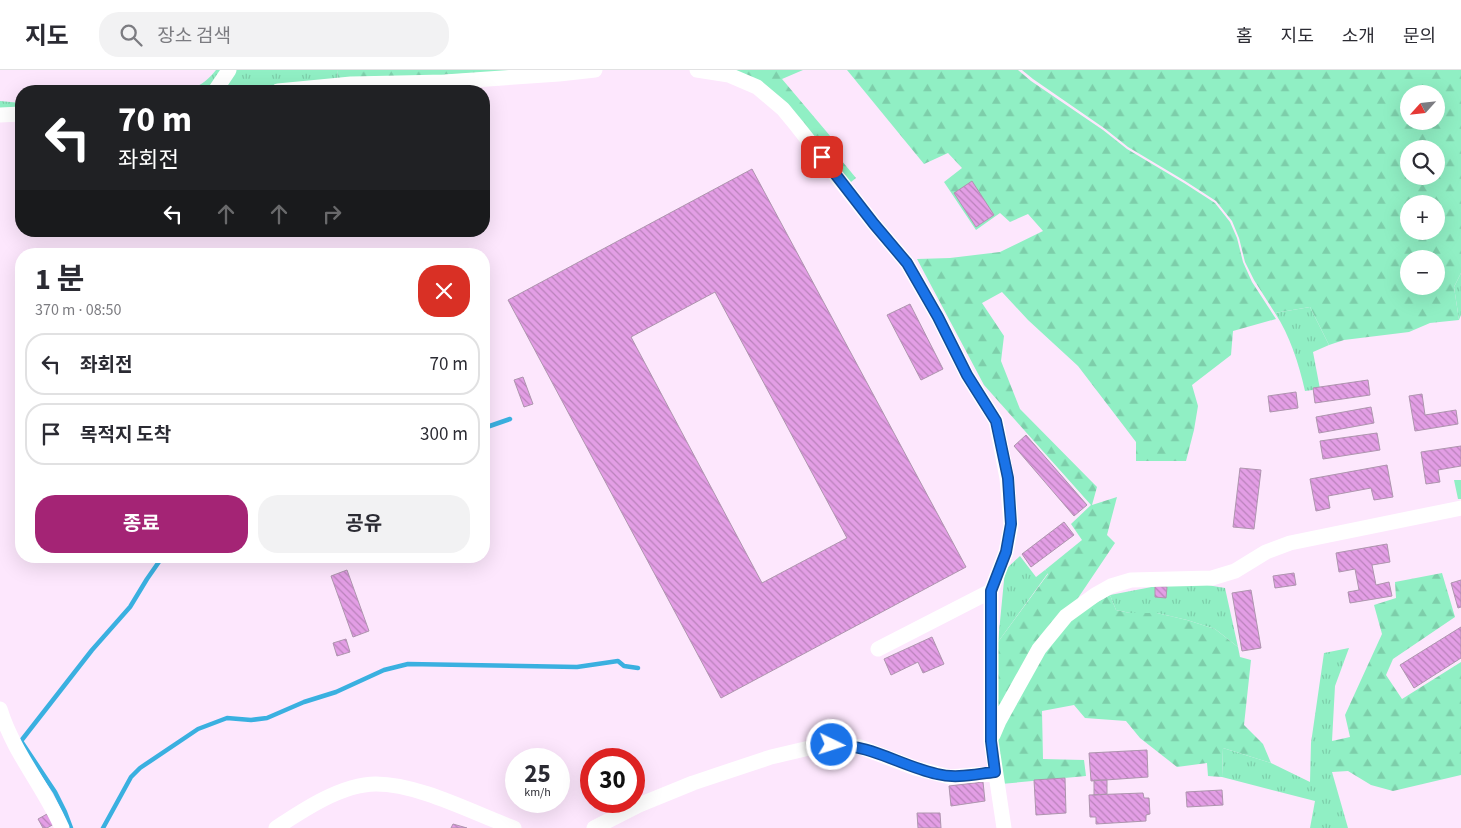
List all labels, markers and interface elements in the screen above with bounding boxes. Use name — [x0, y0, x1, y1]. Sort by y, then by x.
search box — [99, 12, 449, 57]
text: 지도 — [25, 19, 69, 54]
icon: search — [117, 21, 145, 49]
text: 장소 검색 — [157, 23, 231, 50]
text: 홈 — [1236, 24, 1253, 49]
text: 지도 — [1281, 24, 1314, 49]
text: 소개 — [1342, 24, 1375, 49]
text: 문의 — [1403, 24, 1436, 49]
north arrow — [1400, 85, 1445, 130]
map controls — [1400, 85, 1445, 295]
text: 70 m — [118, 95, 192, 145]
icon: left — [35, 105, 100, 170]
pin — [801, 136, 843, 178]
button: search — [1400, 140, 1445, 185]
icon: arrive — [808, 143, 836, 171]
text: 좌회전 — [118, 144, 179, 176]
button: + — [1400, 195, 1445, 240]
icon: left — [159, 200, 187, 228]
icon: ahead — [212, 200, 240, 228]
icon: ahead — [265, 200, 293, 228]
icon: right — [318, 200, 346, 228]
button: − — [1400, 250, 1445, 295]
text: 1 분 — [35, 258, 84, 301]
button: close — [418, 265, 470, 317]
text: 370 m · 08:50 — [35, 299, 122, 321]
icon: left — [37, 350, 65, 378]
text: 70 m — [430, 351, 468, 378]
text: 좌회전 — [80, 352, 132, 379]
icon: arrive — [37, 420, 65, 448]
text: 300 m — [420, 421, 468, 448]
text: 목적지 도착 — [80, 422, 171, 449]
button: 종료 — [35, 495, 248, 553]
button: 공유 — [258, 495, 470, 553]
position arrow — [805, 718, 857, 770]
speed limit sign: 30 — [580, 748, 645, 813]
text: 25 — [524, 756, 551, 792]
text: km/h — [524, 784, 551, 801]

